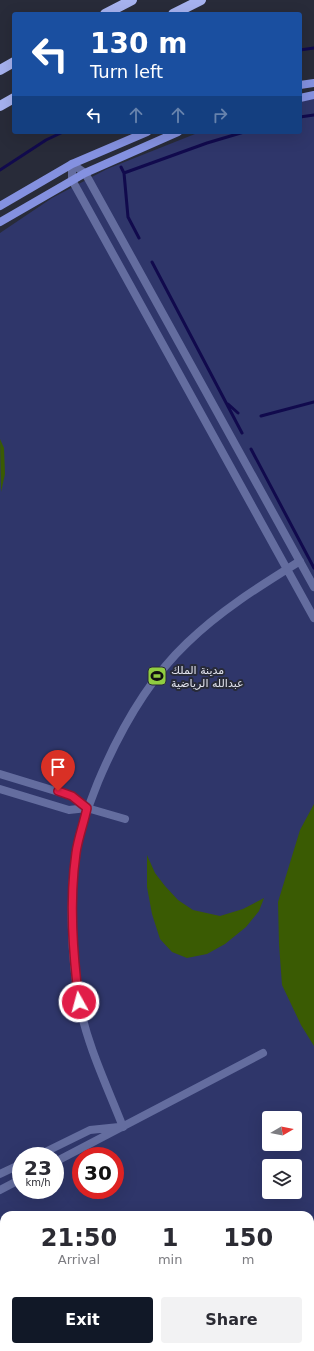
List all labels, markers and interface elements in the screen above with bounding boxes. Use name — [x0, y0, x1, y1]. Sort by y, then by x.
text: 130 m — [90, 27, 187, 60]
icon: left — [24, 28, 76, 80]
text: Turn left — [90, 61, 163, 82]
icon: left — [83, 104, 105, 126]
icon: ahead — [125, 104, 147, 126]
icon: ahead — [167, 104, 189, 126]
icon: right — [209, 104, 231, 126]
place label: مدينة الملك عبدالله الرياضية — [171, 664, 244, 690]
sports icon: مدينة الملك عبدالله الرياضية — [146, 665, 168, 687]
pin — [41, 750, 75, 791]
icon: arrive — [47, 756, 69, 778]
position arrow — [58, 981, 100, 1023]
north arrow — [262, 1111, 302, 1151]
map controls — [262, 1111, 302, 1199]
speed limit sign: 30 — [72, 1147, 124, 1199]
text: 23 — [24, 1156, 52, 1180]
button: layers — [262, 1159, 302, 1199]
text: km/h — [25, 1177, 51, 1188]
text: 21:50 — [41, 1224, 117, 1252]
text: 1 — [162, 1224, 178, 1252]
text: 150 — [223, 1224, 273, 1252]
text: Arrival — [58, 1252, 100, 1267]
text: min — [158, 1252, 182, 1267]
text: m — [242, 1252, 255, 1267]
button: Exit — [12, 1297, 153, 1343]
button: Share — [161, 1297, 302, 1343]

